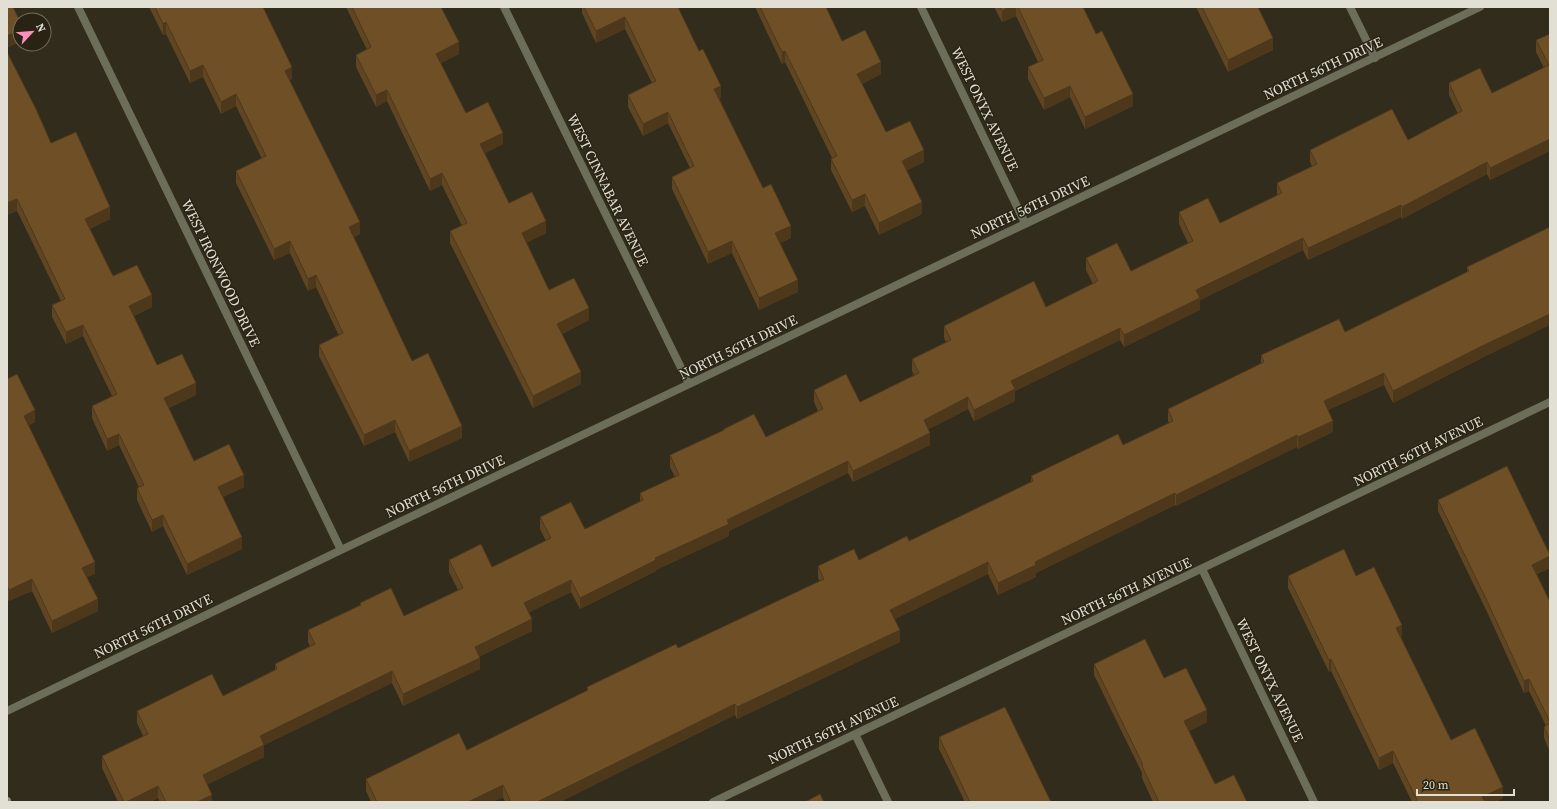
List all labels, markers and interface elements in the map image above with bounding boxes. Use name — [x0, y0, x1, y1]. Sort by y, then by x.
north arrow — [12, 12, 52, 52]
text: N — [32, 21, 49, 35]
street label: NORTH 56TH DRIVE — [1260, 32, 1386, 104]
street label: WEST ONYX AVENUE — [946, 44, 1024, 174]
street label: WEST CINNABAR AVENUE — [562, 110, 654, 270]
street label: NORTH 56TH DRIVE — [967, 171, 1093, 243]
street label: WEST IRONWOOD DRIVE — [177, 196, 265, 350]
street label: NORTH 56TH DRIVE — [675, 310, 801, 384]
street label: NORTH 56TH AVENUE — [1350, 411, 1486, 491]
street label: NORTH 56TH DRIVE — [382, 450, 508, 522]
street label: NORTH 56TH AVENUE — [1058, 552, 1194, 630]
street label: NORTH 56TH DRIVE — [90, 589, 216, 663]
street label: WEST ONYX AVENUE — [1231, 615, 1309, 745]
street label: NORTH 56TH AVENUE — [765, 691, 901, 769]
scale bar — [1417, 771, 1514, 797]
text: 20 m — [1423, 777, 1449, 793]

